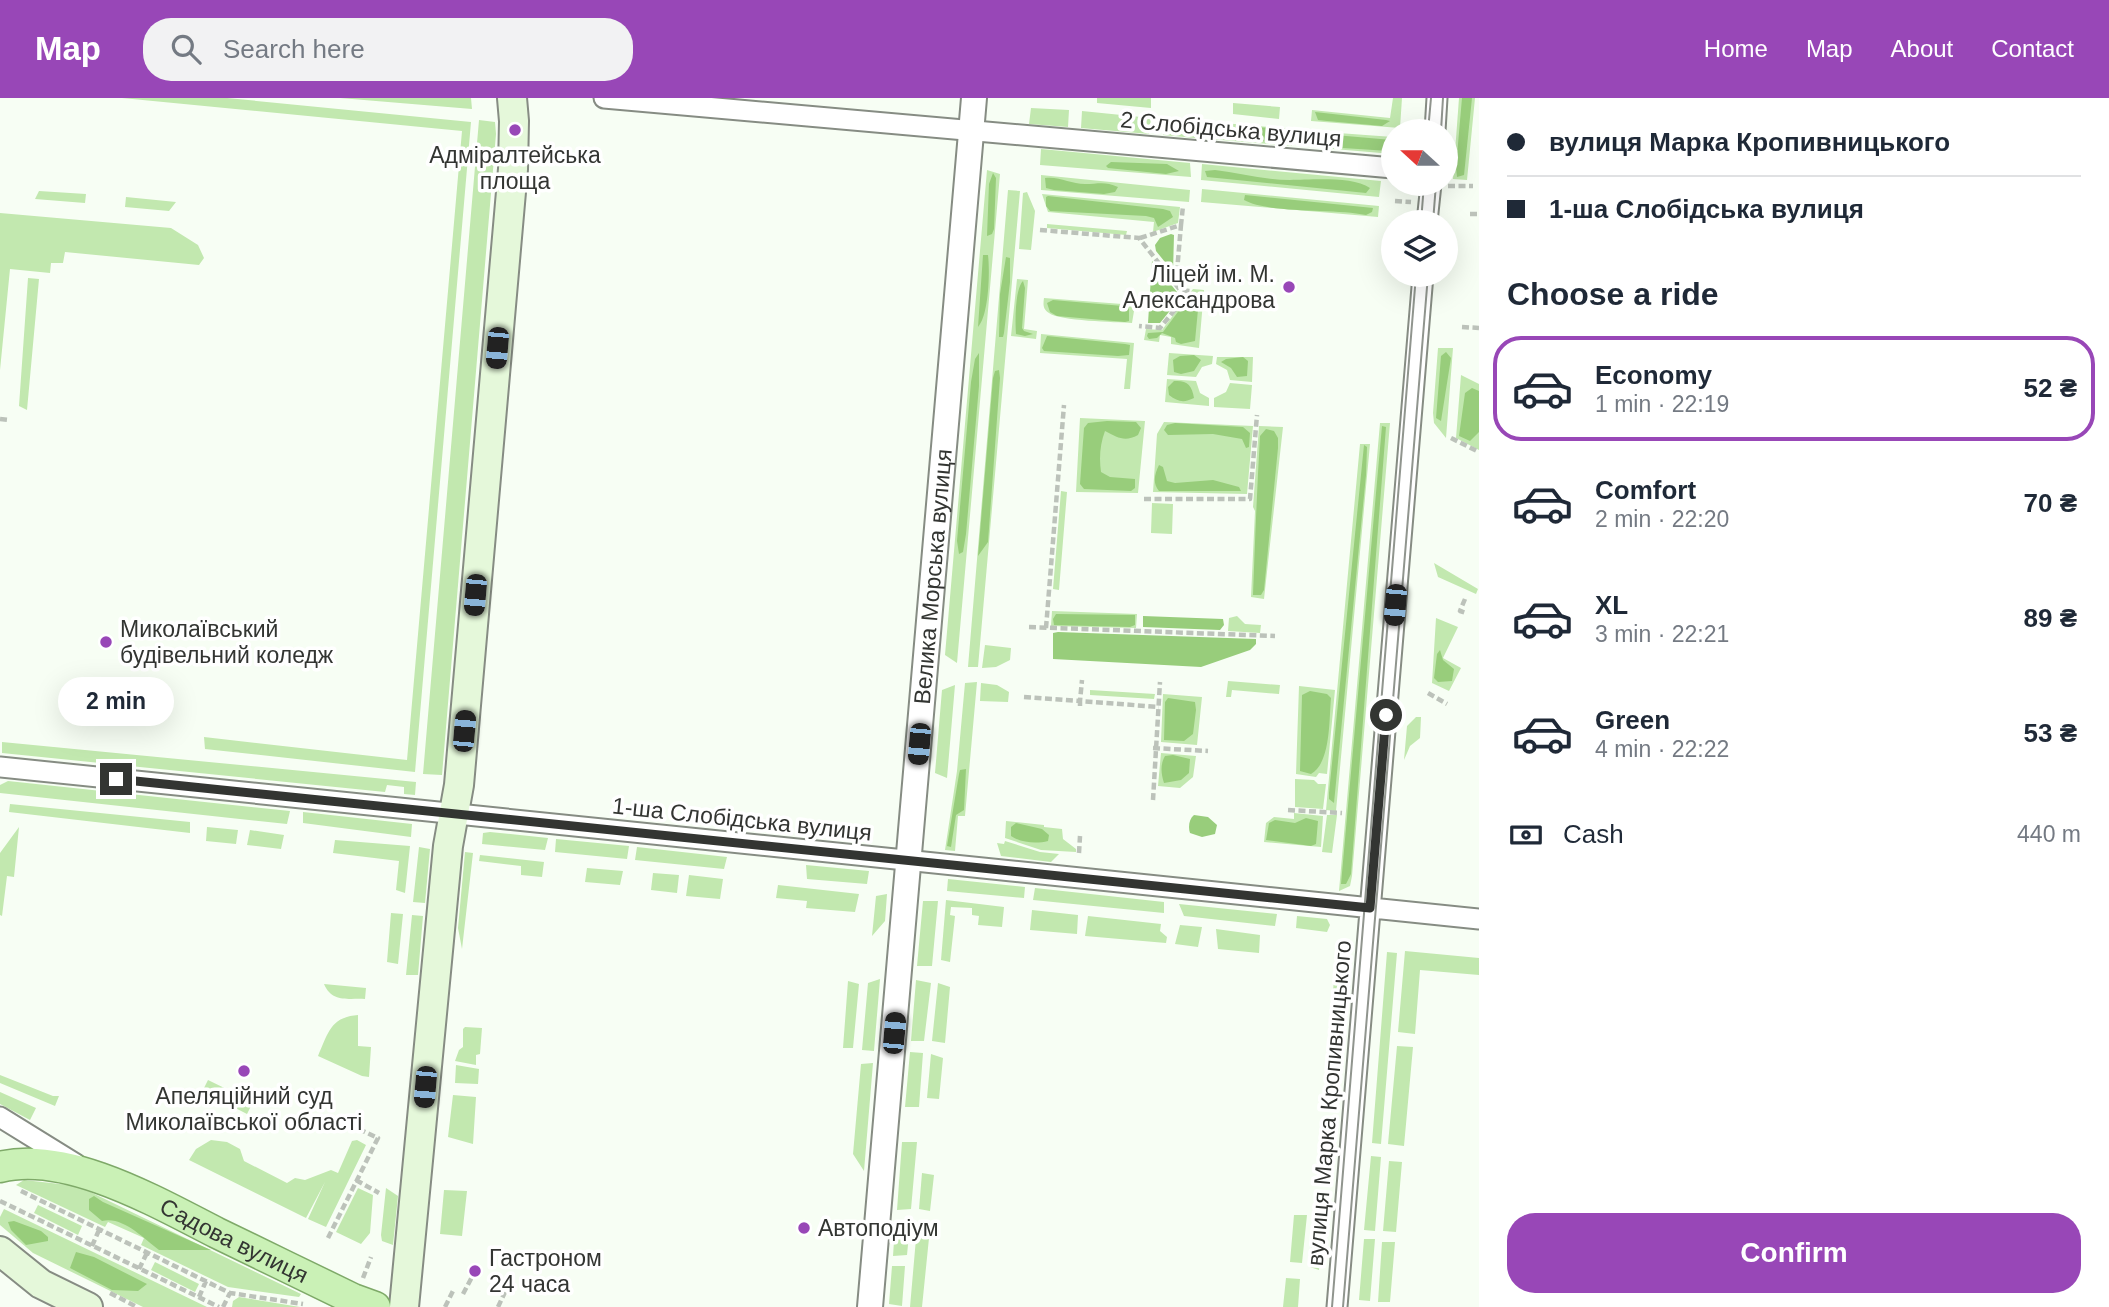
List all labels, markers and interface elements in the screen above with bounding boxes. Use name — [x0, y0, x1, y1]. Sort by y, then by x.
search box — [143, 18, 633, 81]
text: Map — [35, 30, 101, 67]
icon: search — [167, 30, 205, 68]
text: Search here — [223, 34, 365, 64]
text: Home — [1704, 35, 1768, 62]
text: Map — [1806, 35, 1853, 62]
text: About — [1891, 35, 1953, 62]
text: Contact — [1991, 35, 2074, 62]
street label: 2 Слобідська вулиця — [1119, 106, 1343, 152]
north arrow — [1381, 119, 1458, 196]
map controls — [1381, 119, 1458, 287]
marker: Адміралтейська площа — [507, 122, 523, 138]
text: вулиця Марка Кропивницького — [1549, 127, 1950, 157]
place label: Адміралтейська площа — [429, 142, 601, 194]
text: 1-ша Слобідська вулиця — [1549, 194, 1864, 224]
button: layers — [1381, 210, 1458, 287]
place label: Ліцей ім. М. Александрова — [1122, 261, 1275, 313]
text: Choose a ride — [1507, 276, 1719, 312]
marker: Ліцей ім. М. Александрова — [1281, 279, 1297, 295]
car — [485, 326, 510, 370]
icon: car — [1511, 357, 1574, 420]
text: Economy — [1595, 360, 1712, 390]
text: 52 ₴ — [2024, 373, 2077, 403]
text: 1 min · 22:19 — [1595, 391, 1729, 417]
street label: Велика Морська вулиця — [909, 448, 957, 706]
icon: car — [1511, 472, 1574, 535]
text: Comfort — [1595, 475, 1696, 505]
text: 70 ₴ — [2024, 488, 2077, 518]
text: 2 min · 22:20 — [1595, 506, 1729, 532]
car — [463, 573, 488, 617]
car — [1383, 583, 1408, 627]
icon: car — [1511, 587, 1574, 650]
text: XL — [1595, 590, 1628, 620]
text: 89 ₴ — [2024, 603, 2077, 633]
place label: Миколаївський будівельний коледж — [120, 616, 334, 668]
text: 3 min · 22:21 — [1595, 621, 1729, 647]
marker: Миколаївський будівельний коледж — [98, 634, 114, 650]
callout: 2 min — [58, 678, 174, 726]
text: 2 min — [86, 688, 146, 714]
route start — [1370, 699, 1402, 731]
icon: car — [1511, 702, 1574, 765]
text: Green — [1595, 705, 1670, 735]
car — [452, 709, 477, 753]
text: 53 ₴ — [2024, 718, 2077, 748]
car — [907, 722, 932, 766]
text: 4 min · 22:22 — [1595, 736, 1729, 762]
route end — [100, 763, 132, 795]
street label: 1-ша Слобідська вулиця — [611, 792, 873, 846]
icon: cash — [1507, 816, 1545, 854]
text: Cash — [1563, 819, 1624, 849]
text: 440 m — [2017, 821, 2081, 847]
street label: вулиця Марка Кропивницького — [1302, 939, 1356, 1267]
car — [882, 1011, 907, 1055]
marker: Апеляційний суд Миколаївської області — [236, 1063, 252, 1079]
car — [413, 1065, 438, 1109]
place label: Апеляційний суд Миколаївської області — [126, 1083, 362, 1135]
street label: Садова вулиця — [156, 1193, 312, 1288]
button: Confirm — [1507, 1213, 2081, 1293]
place label: Автоподіум — [818, 1215, 938, 1241]
marker: Автоподіум — [796, 1220, 812, 1236]
place label: Гастроном 24 часа — [489, 1245, 602, 1297]
marker: Гастроном 24 часа — [467, 1263, 483, 1279]

